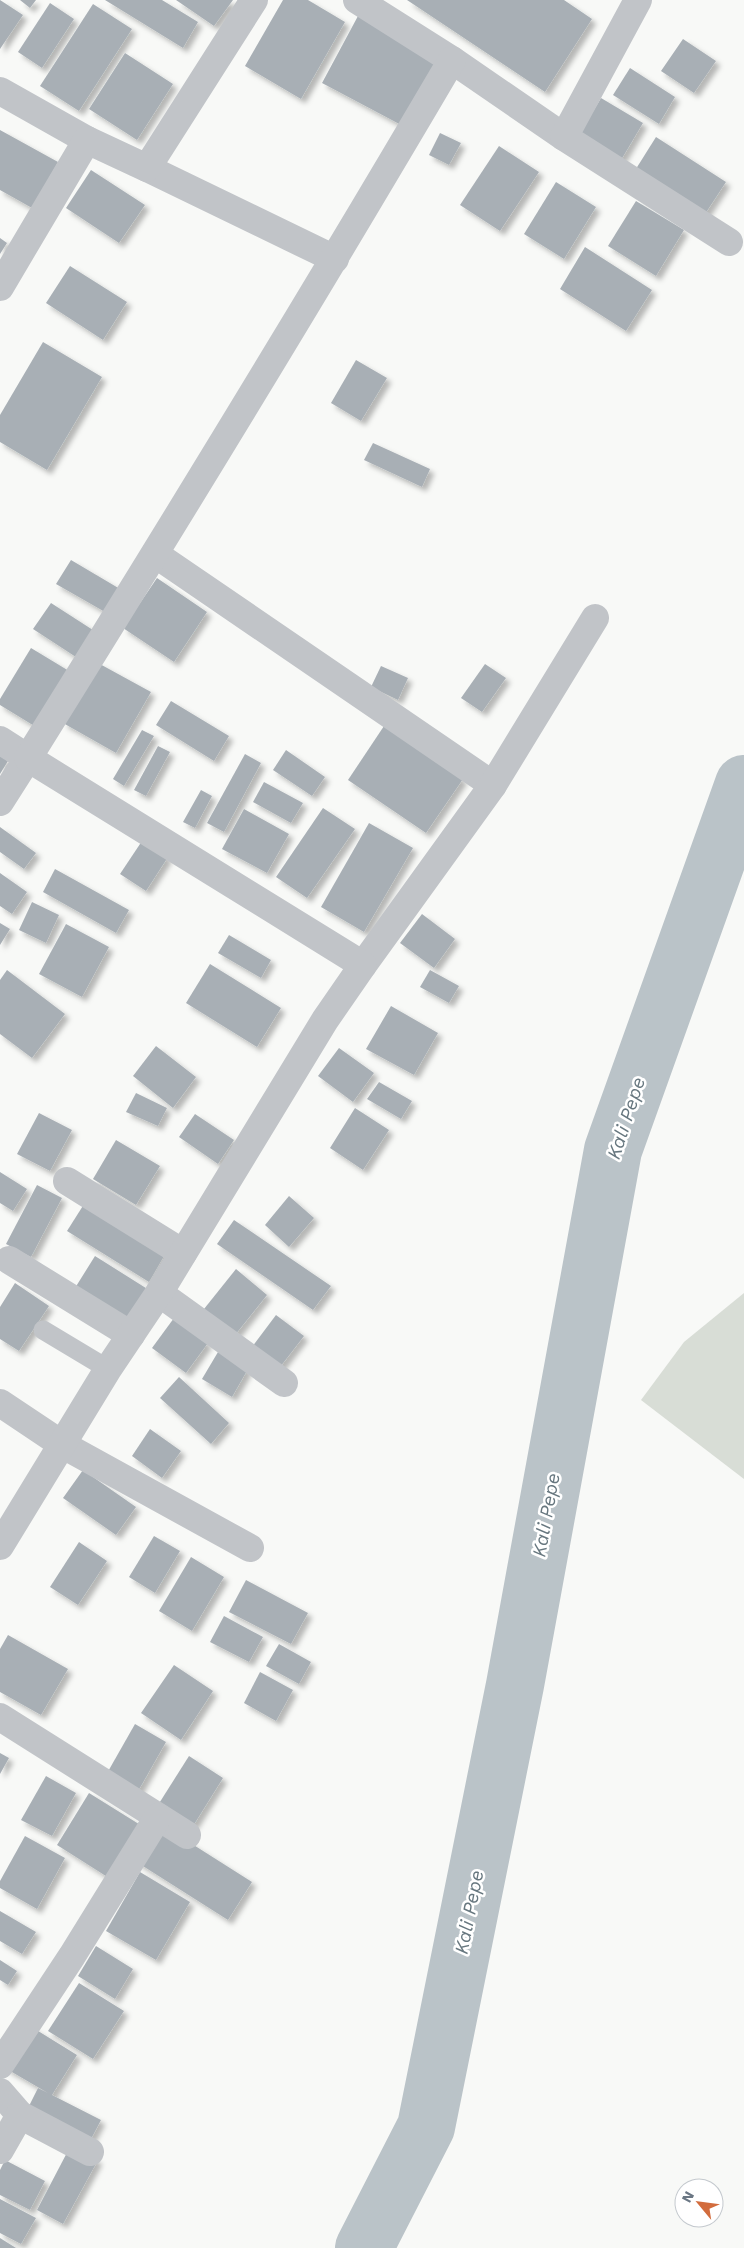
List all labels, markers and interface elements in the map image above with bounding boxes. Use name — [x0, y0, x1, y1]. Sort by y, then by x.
water label: Kali Pepe — [602, 1074, 650, 1162]
water label: Kali Pepe — [527, 1471, 565, 1559]
water label: Kali Pepe — [450, 1868, 488, 1956]
north arrow — [674, 2178, 724, 2228]
text: N — [678, 2188, 697, 2205]

